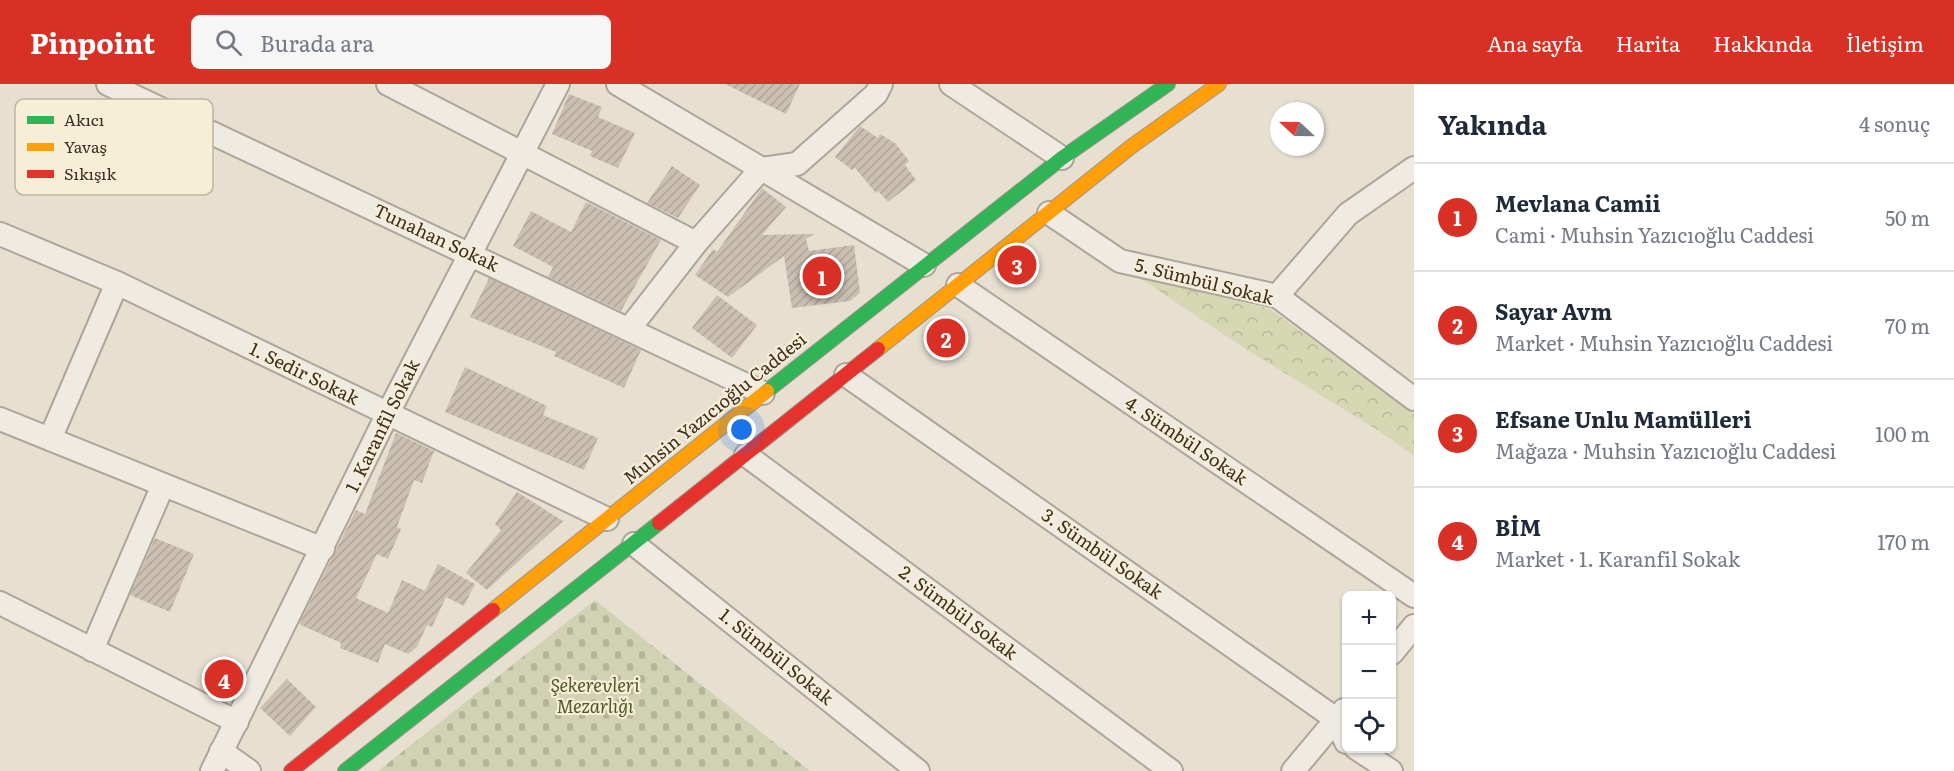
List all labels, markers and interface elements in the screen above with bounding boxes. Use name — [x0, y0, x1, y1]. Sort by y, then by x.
search box — [191, 15, 611, 69]
text: Pinpoint — [30, 21, 155, 63]
icon: search — [212, 26, 245, 59]
text: Burada ara — [260, 26, 374, 59]
text: Ana sayfa — [1487, 27, 1583, 58]
text: Harita — [1616, 27, 1680, 58]
text: Hakkında — [1713, 27, 1813, 58]
text: İletişim — [1846, 27, 1924, 58]
legend — [15, 99, 213, 195]
north arrow — [1270, 102, 1324, 156]
text: Yakında — [1438, 104, 1547, 143]
text: Akıcı — [64, 107, 104, 131]
text: 4 sonuç — [1859, 108, 1930, 138]
text: Yavaş — [64, 134, 107, 158]
text: Sıkışık — [64, 161, 116, 185]
text: Mevlana Camii — [1495, 186, 1661, 219]
street label: Tunahan Sokak — [369, 196, 505, 278]
text: 1 — [1453, 202, 1462, 232]
text: 50 m — [1885, 202, 1930, 232]
text: Cami · Muhsin Yazıcıoğlu Caddesi — [1495, 219, 1814, 249]
pin: 3 — [998, 242, 1036, 288]
street label: 5. Sümbül Sokak — [1132, 250, 1278, 311]
pin: 1 — [802, 254, 842, 298]
text: Sayar Avm — [1495, 294, 1612, 327]
text: 2 — [1452, 310, 1463, 340]
text: 70 m — [1885, 310, 1930, 340]
pin: 2 — [926, 316, 966, 360]
street label: Muhsin Yazıcıoğlu Caddesi — [617, 325, 811, 490]
text: Market · Muhsin Yazıcıoğlu Caddesi — [1495, 327, 1833, 357]
street label: 1. Sedir Sokak — [245, 334, 365, 411]
street label: 1. Karanfil Sokak — [338, 353, 426, 496]
street label: 4. Sümbül Sokak — [1120, 389, 1255, 492]
text: Efsane Unlu Mamülleri — [1495, 402, 1752, 435]
your location — [727, 415, 756, 444]
text: 3 — [1452, 418, 1463, 448]
text: 100 m — [1875, 418, 1930, 448]
text: Mağaza · Muhsin Yazıcıoğlu Caddesi — [1495, 435, 1836, 465]
street label: 3. Sümbül Sokak — [1037, 501, 1170, 605]
text: BİM — [1495, 510, 1541, 543]
text: 4 — [1451, 526, 1464, 556]
text: 170 m — [1877, 526, 1930, 556]
text: Market · 1. Karanfil Sokak — [1495, 543, 1740, 573]
street label: 2. Sümbül Sokak — [894, 558, 1025, 666]
map controls — [1342, 591, 1396, 753]
button: + — [1342, 591, 1396, 645]
street label: 1. Sümbül Sokak — [714, 601, 841, 711]
button: − — [1342, 645, 1396, 699]
pin: 4 — [204, 656, 244, 702]
park label: Şekerevleri Mezarlığı — [550, 671, 640, 719]
button: locate — [1342, 699, 1396, 753]

